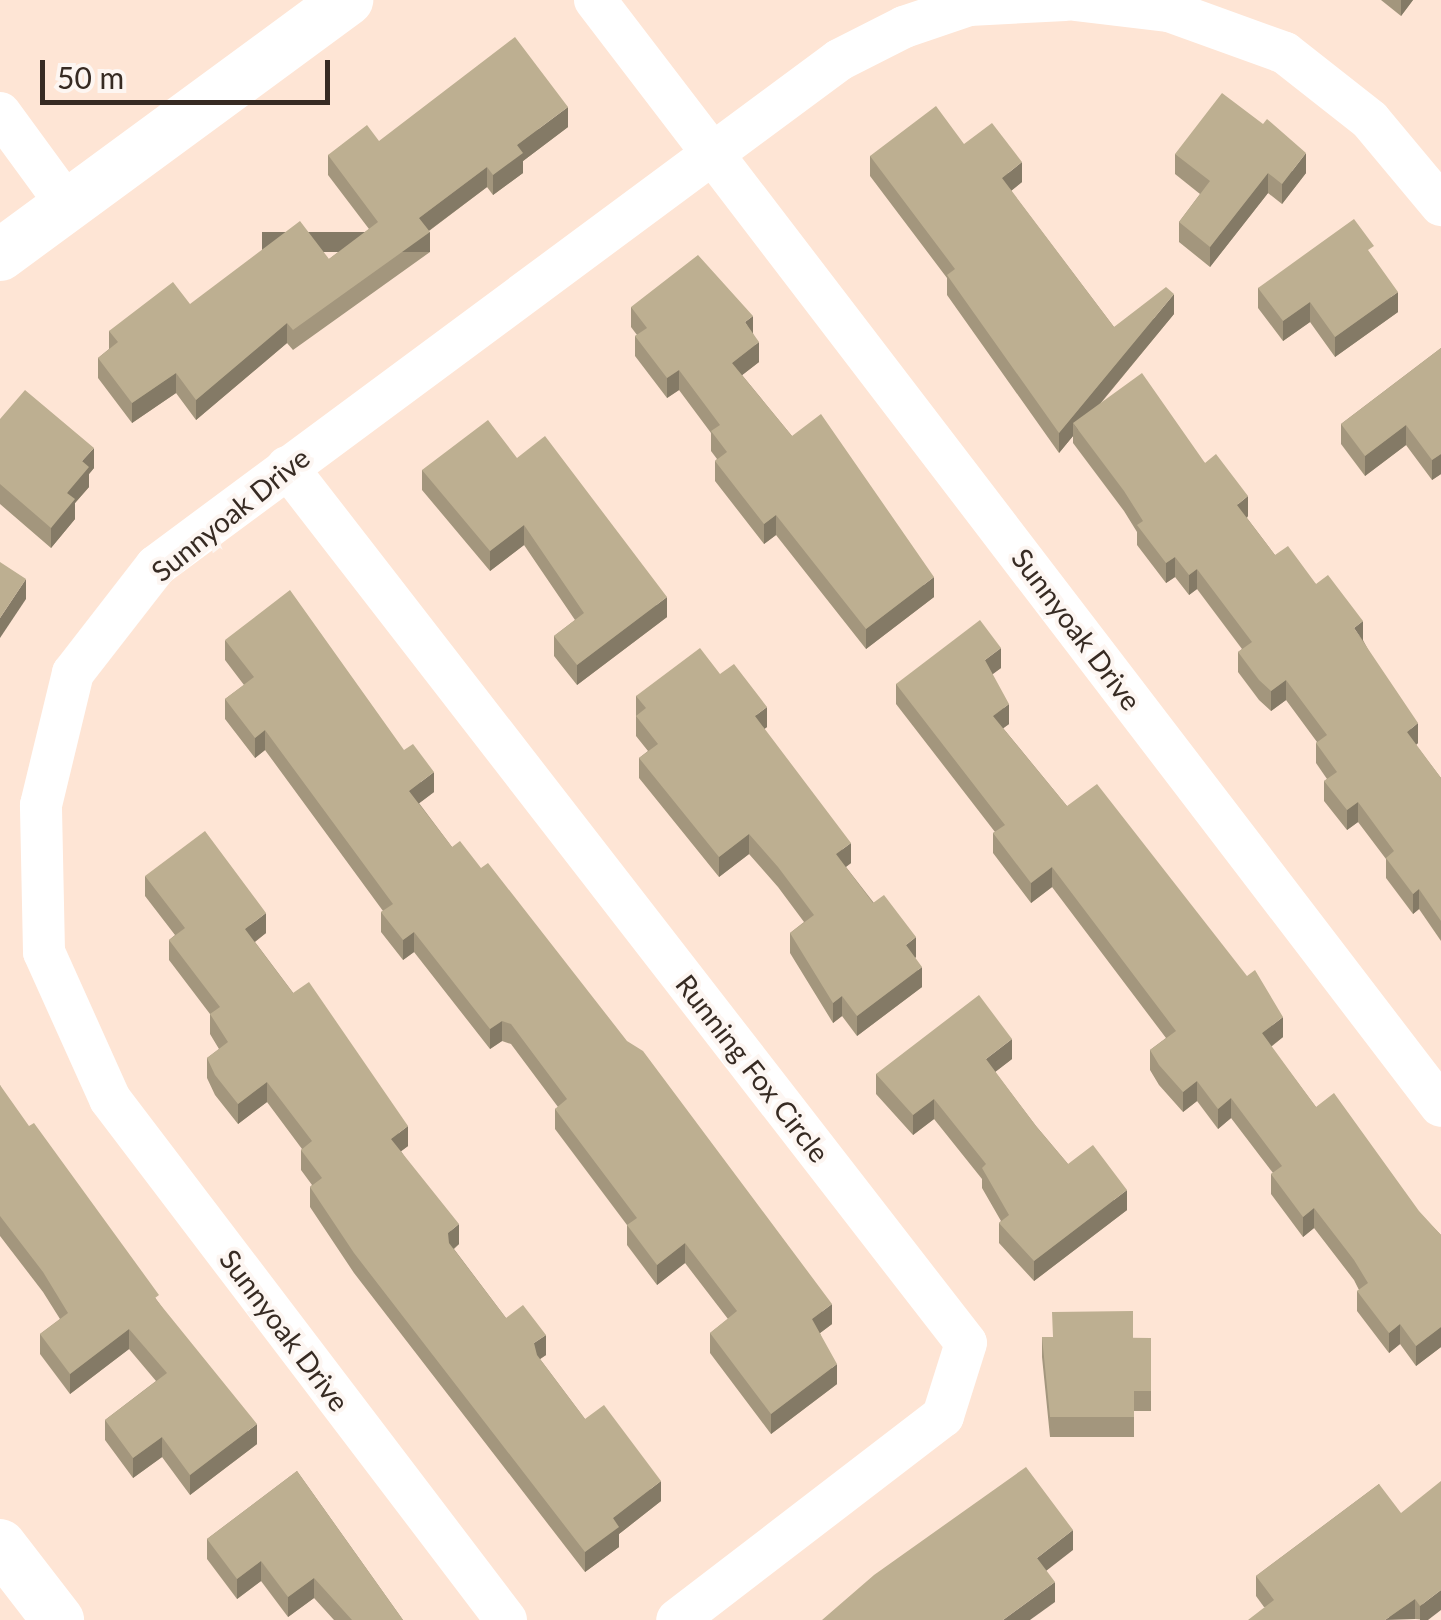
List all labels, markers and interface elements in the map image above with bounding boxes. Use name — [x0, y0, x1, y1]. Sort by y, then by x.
scale bar — [45, 40, 335, 102]
text: 50 m — [57, 59, 124, 95]
street label: Sunnyoak Drive — [144, 440, 316, 588]
street label: Sunnyoak Drive — [1005, 542, 1149, 716]
street label: Running Fox Circle — [669, 968, 837, 1168]
street label: Sunnyoak Drive — [213, 1243, 357, 1417]

